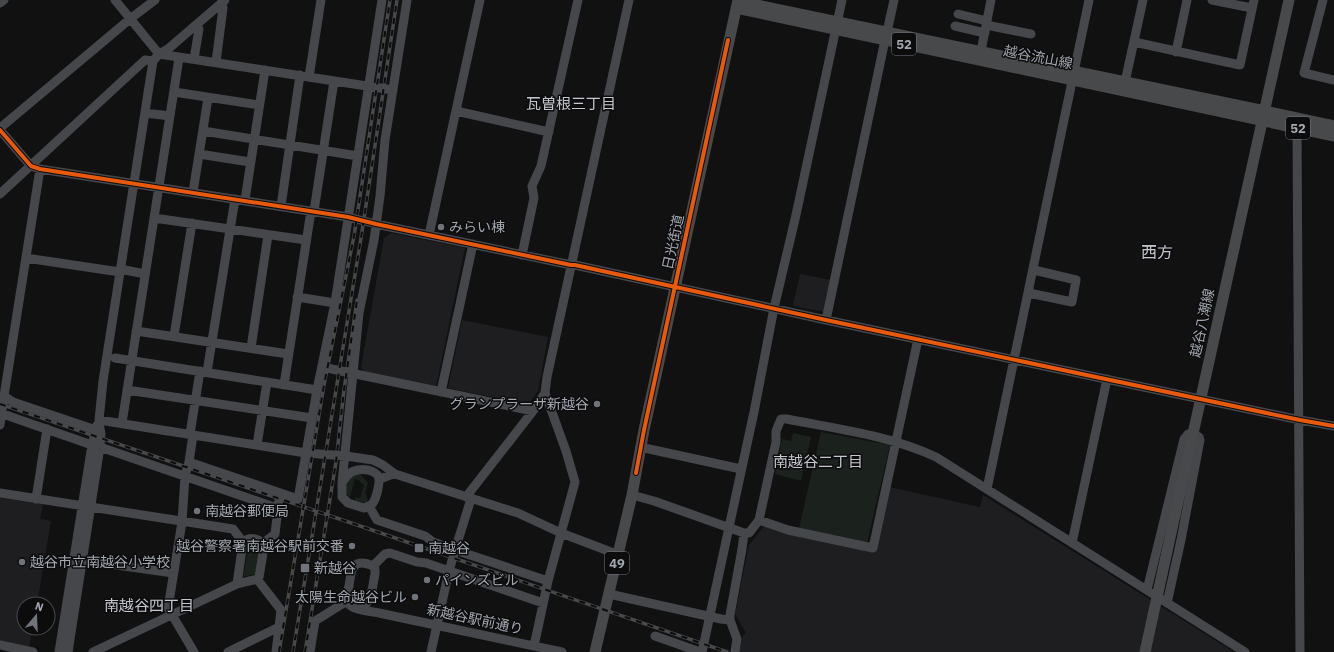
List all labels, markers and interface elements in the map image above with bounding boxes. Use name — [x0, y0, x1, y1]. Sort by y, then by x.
road number: 52 — [892, 33, 916, 55]
street label: 越谷流山線 — [1002, 41, 1074, 73]
district label: 瓦曽根三丁目 — [526, 94, 616, 113]
road number: 52 — [1286, 117, 1310, 139]
street label: 日光街道 — [658, 213, 688, 271]
place label: みらい棟 — [449, 218, 505, 236]
marker: みらい棟 — [436, 222, 446, 232]
district label: 西方 — [1141, 242, 1173, 262]
street label: 越谷八潮線 — [1186, 287, 1218, 359]
place label: グランプラーザ新越谷 — [450, 395, 589, 413]
marker: グランプラーザ新越谷 — [592, 399, 602, 409]
district label: 南越谷二丁目 — [773, 452, 863, 471]
place label: 南越谷郵便局 — [205, 502, 289, 520]
marker: 南越谷郵便局 — [192, 506, 202, 516]
place label: 越谷警察署南越谷駅前交番 — [176, 537, 344, 555]
place label: 南越谷 — [428, 539, 470, 557]
marker: 越谷警察署南越谷駅前交番 — [347, 541, 357, 551]
marker: 南越谷 — [413, 542, 425, 554]
road number: 49 — [605, 552, 629, 574]
place label: 越谷市立南越谷小学校 — [30, 553, 170, 571]
marker: 越谷市立南越谷小学校 — [17, 557, 27, 567]
place label: 新越谷 — [314, 559, 356, 577]
marker: 新越谷 — [299, 562, 311, 574]
place label: パインズビル — [435, 571, 519, 589]
marker: パインズビル — [422, 575, 432, 585]
place label: 太陽生命越谷ビル — [295, 588, 407, 606]
marker: 太陽生命越谷ビル — [410, 592, 420, 602]
north arrow — [16, 596, 56, 636]
district label: 南越谷四丁目 — [104, 596, 194, 615]
text: N — [33, 599, 45, 614]
street label: 新越谷駅前通り — [425, 600, 525, 638]

